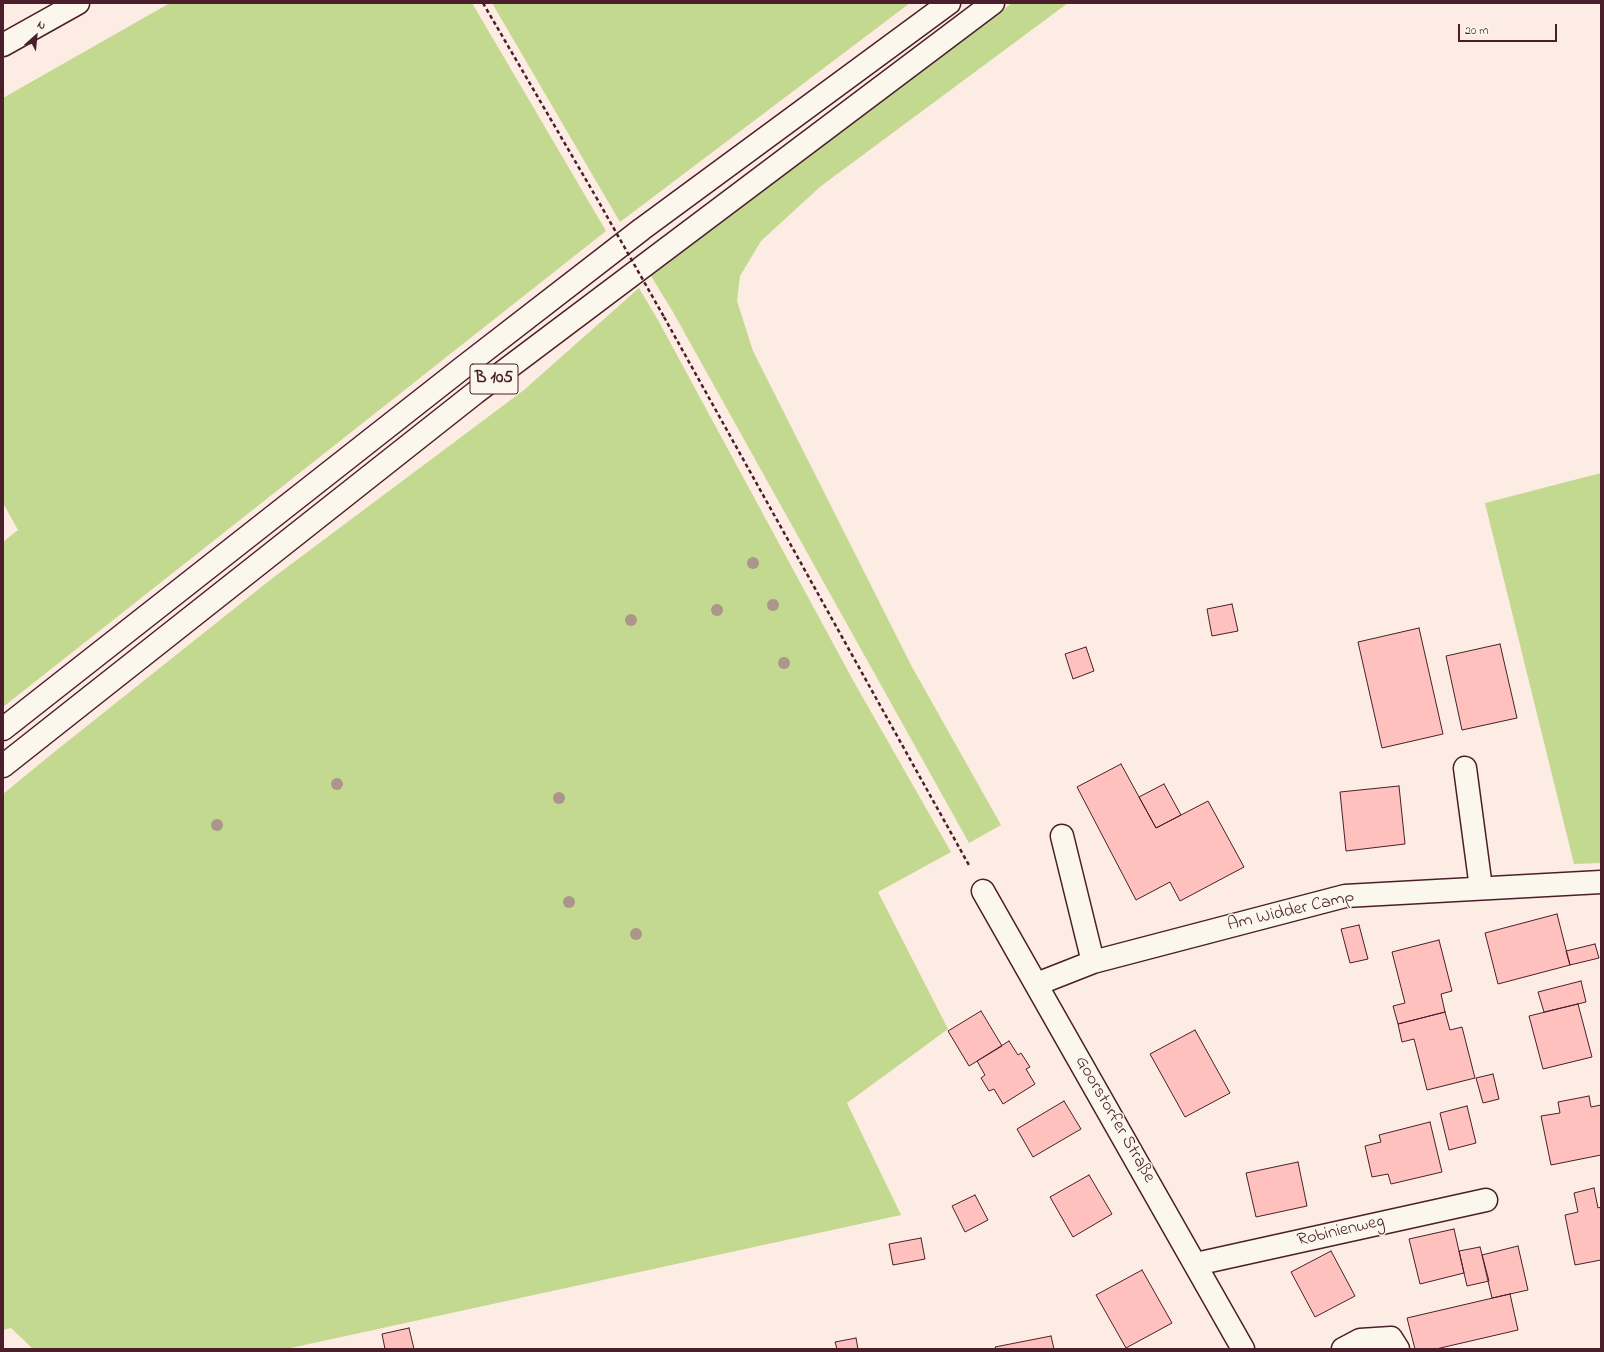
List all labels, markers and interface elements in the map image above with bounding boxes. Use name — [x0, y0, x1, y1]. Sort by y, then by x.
north arrow — [16, 16, 56, 56]
text: N — [35, 16, 48, 34]
scale bar — [1460, 16, 1559, 42]
text: 20 m — [1465, 22, 1488, 40]
road number: B 105 — [470, 364, 518, 394]
street label: Am Widder Camp — [1226, 887, 1356, 937]
street label: Goorstorfer Straße — [1069, 1053, 1159, 1187]
street label: Robinienweg — [1295, 1212, 1387, 1252]

